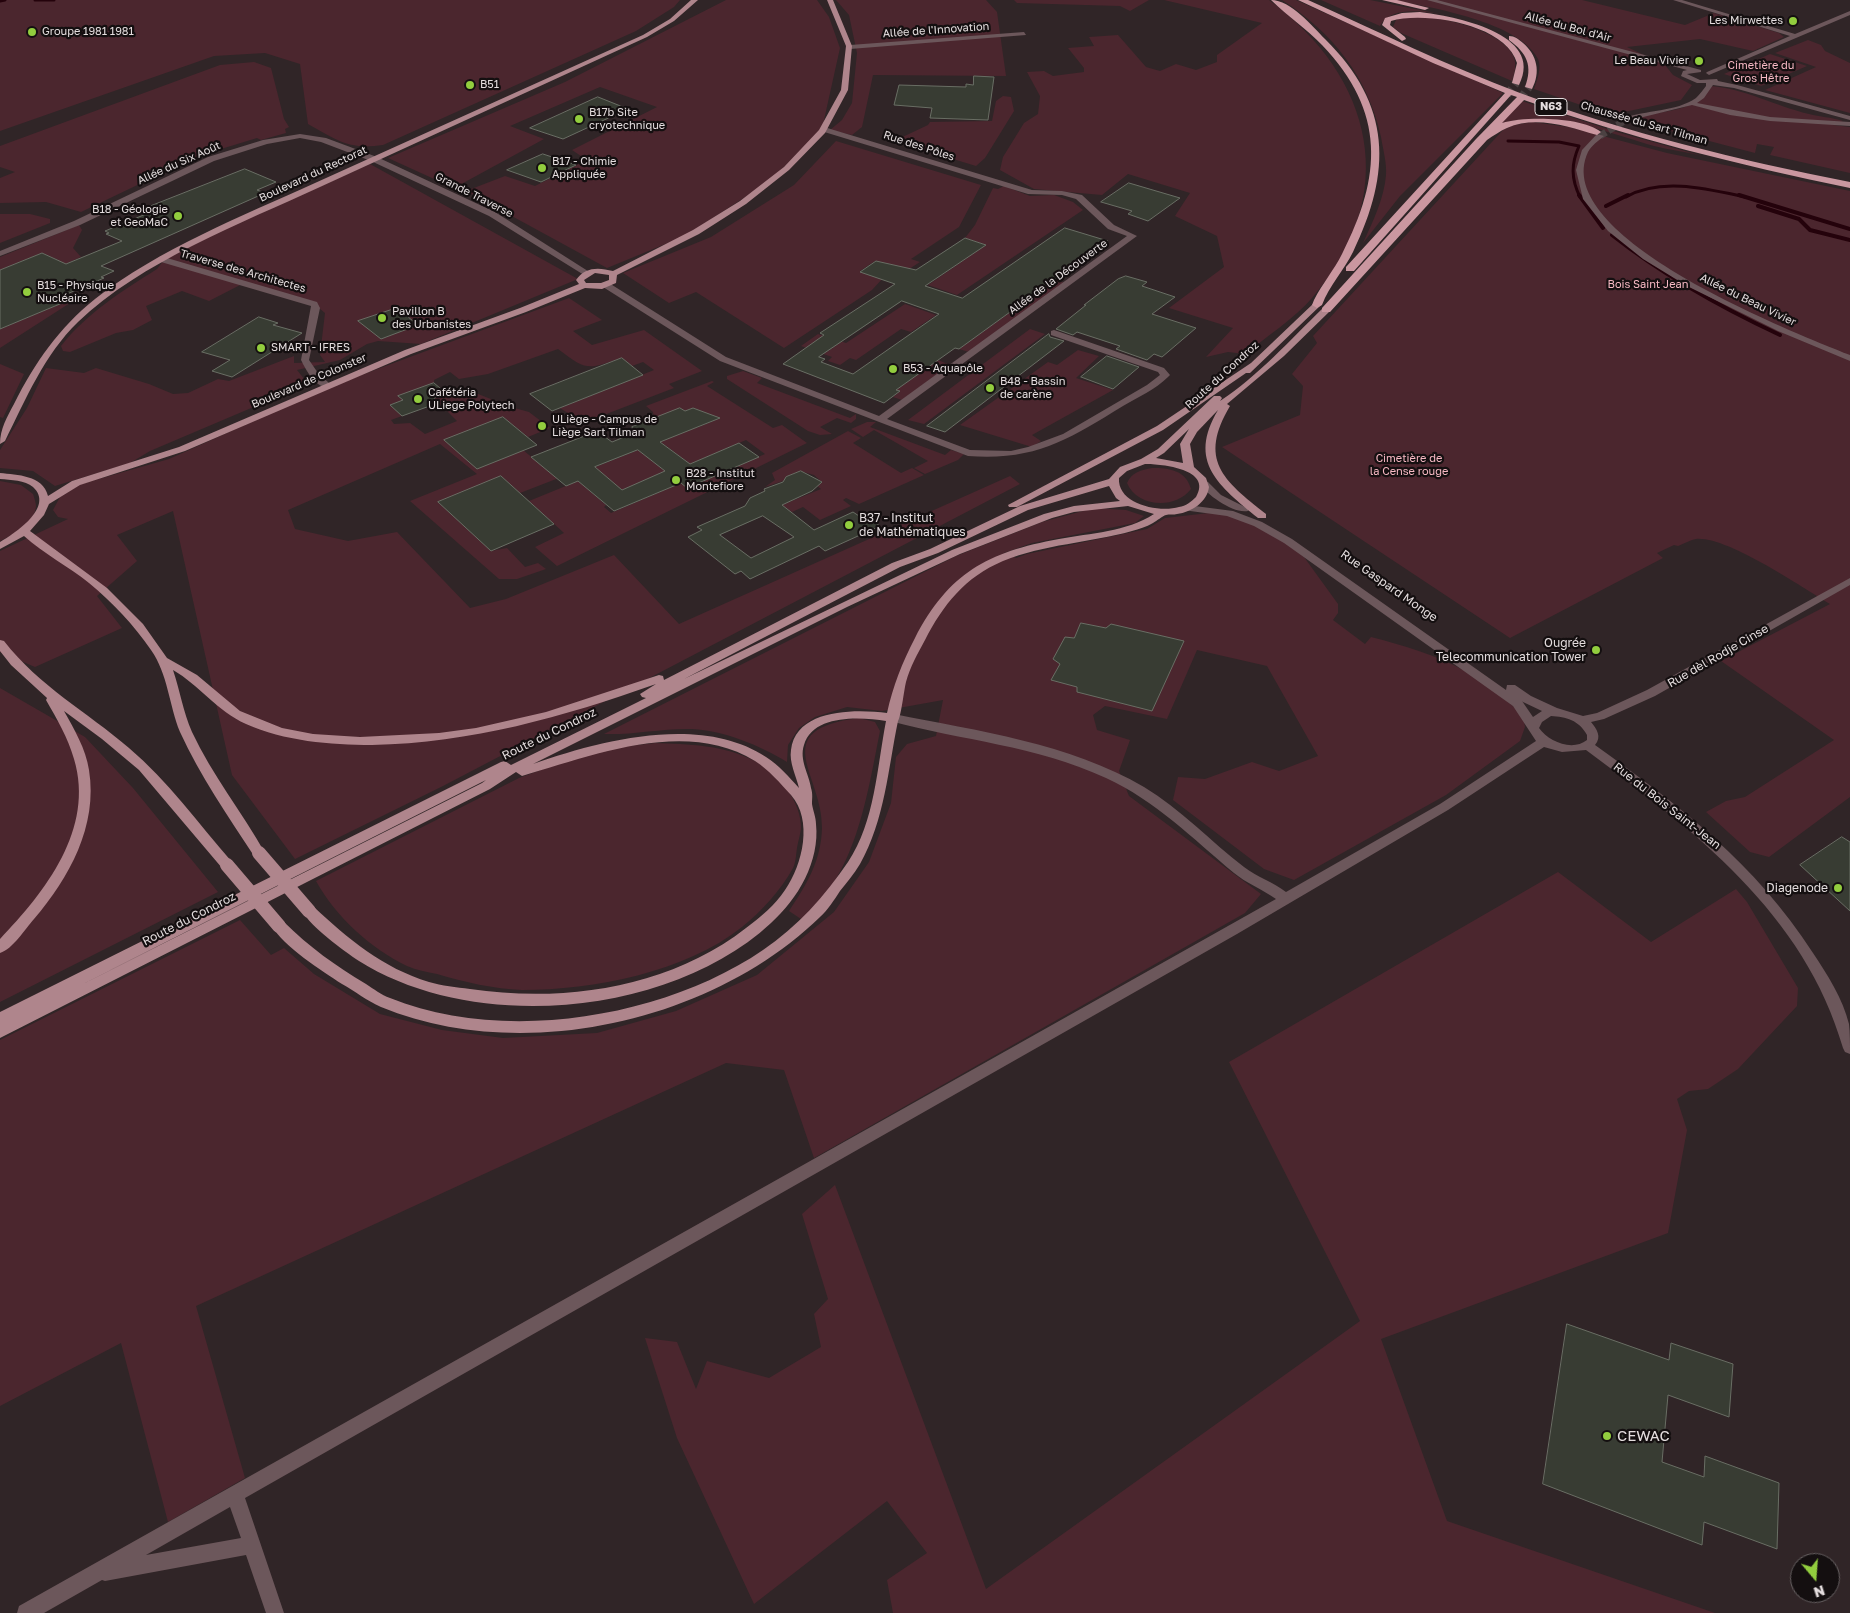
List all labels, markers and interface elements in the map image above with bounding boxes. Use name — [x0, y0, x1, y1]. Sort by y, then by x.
street label: Allée du Bol d'Air — [1523, 9, 1613, 45]
place label: Les Mirwettes — [1709, 14, 1783, 28]
marker: Les Mirwettes — [1787, 15, 1799, 27]
street label: Allée de l'Innovation — [882, 20, 990, 40]
place label: Groupe 1981 1981 — [42, 25, 134, 39]
marker: Groupe 1981 1981 — [26, 26, 38, 38]
place label: Le Beau Vivier — [1614, 54, 1689, 68]
marker: Le Beau Vivier — [1693, 55, 1705, 67]
park label: Cimetière du Gros Hêtre — [1727, 59, 1795, 85]
place label: B51 — [480, 78, 499, 92]
marker: B51 — [464, 79, 476, 91]
road number: N63 — [1535, 98, 1567, 115]
street label: Chaussée du Sart Tilman — [1579, 99, 1709, 147]
place label: B17b Site cryotechnique — [589, 106, 665, 132]
marker: B17b Site cryotechnique — [573, 113, 585, 125]
street label: Rue des Pôles — [882, 128, 956, 164]
street label: Allée du Six Août — [135, 139, 223, 187]
street label: Boulevard du Rectorat — [257, 143, 369, 205]
place label: B17 - Chimie Appliquée — [552, 155, 616, 181]
marker: B17 - Chimie Appliquée — [536, 162, 548, 174]
street label: Grande Traverse — [433, 170, 515, 220]
place label: B18 - Géologie et GeoMaC — [92, 203, 168, 229]
marker: B18 - Géologie et GeoMaC — [172, 210, 184, 222]
street label: Allée de la Découverte — [1006, 237, 1110, 317]
street label: Traverse des Architectes — [179, 247, 307, 295]
street label: Allée du Beau Vivier — [1698, 271, 1798, 329]
park label: Bois Saint Jean — [1608, 278, 1688, 292]
place label: B15 - Physique Nucléaire — [37, 279, 114, 305]
marker: B15 - Physique Nucléaire — [21, 286, 33, 298]
place label: Pavillon B des Urbanistes — [392, 305, 471, 331]
marker: Pavillon B des Urbanistes — [376, 312, 388, 324]
street label: Route du Condroz — [1183, 339, 1261, 411]
place label: SMART - IFRES — [271, 341, 350, 355]
marker: SMART - IFRES — [255, 342, 267, 354]
street label: Boulevard de Colonster — [250, 351, 368, 411]
place label: B53 - Aquapôle — [903, 362, 983, 376]
marker: B53 - Aquapôle — [887, 363, 899, 375]
place label: B48 - Bassin de carène — [1000, 375, 1065, 401]
marker: B48 - Bassin de carène — [984, 382, 996, 394]
place label: Cafétéria ULiege Polytech — [428, 386, 515, 412]
marker: Cafétéria ULiege Polytech — [412, 393, 424, 405]
place label: ULiège - Campus de Liège Sart Tilman — [552, 413, 657, 439]
marker: ULiège - Campus de Liège Sart Tilman — [536, 420, 548, 432]
park label: Cimetière de la Cense rouge — [1370, 452, 1448, 478]
place label: B28 - Institut Montefiore — [686, 467, 755, 493]
marker: B28 - Institut Montefiore — [670, 474, 682, 486]
place label: B37 - Institut de Mathématiques — [859, 511, 966, 539]
marker: B37 - Institut de Mathématiques — [843, 519, 855, 531]
street label: Rue Gaspard Monge — [1338, 547, 1440, 625]
street label: Rue dèl Rodje Cinse — [1665, 621, 1771, 691]
place label: Ougrée Telecommunication Tower — [1436, 636, 1586, 664]
marker: Ougrée Telecommunication Tower — [1590, 644, 1602, 656]
street label: Route du Condroz — [500, 705, 598, 763]
street label: Rue du Bois Saint-Jean — [1610, 760, 1724, 852]
place label: Diagenode — [1766, 881, 1828, 895]
marker: Diagenode — [1832, 882, 1844, 894]
street label: Route du Condroz — [140, 889, 238, 949]
place label: CEWAC — [1617, 1427, 1670, 1445]
marker: CEWAC — [1601, 1430, 1613, 1442]
north arrow — [1790, 1553, 1840, 1603]
text: N — [1812, 1582, 1827, 1602]

